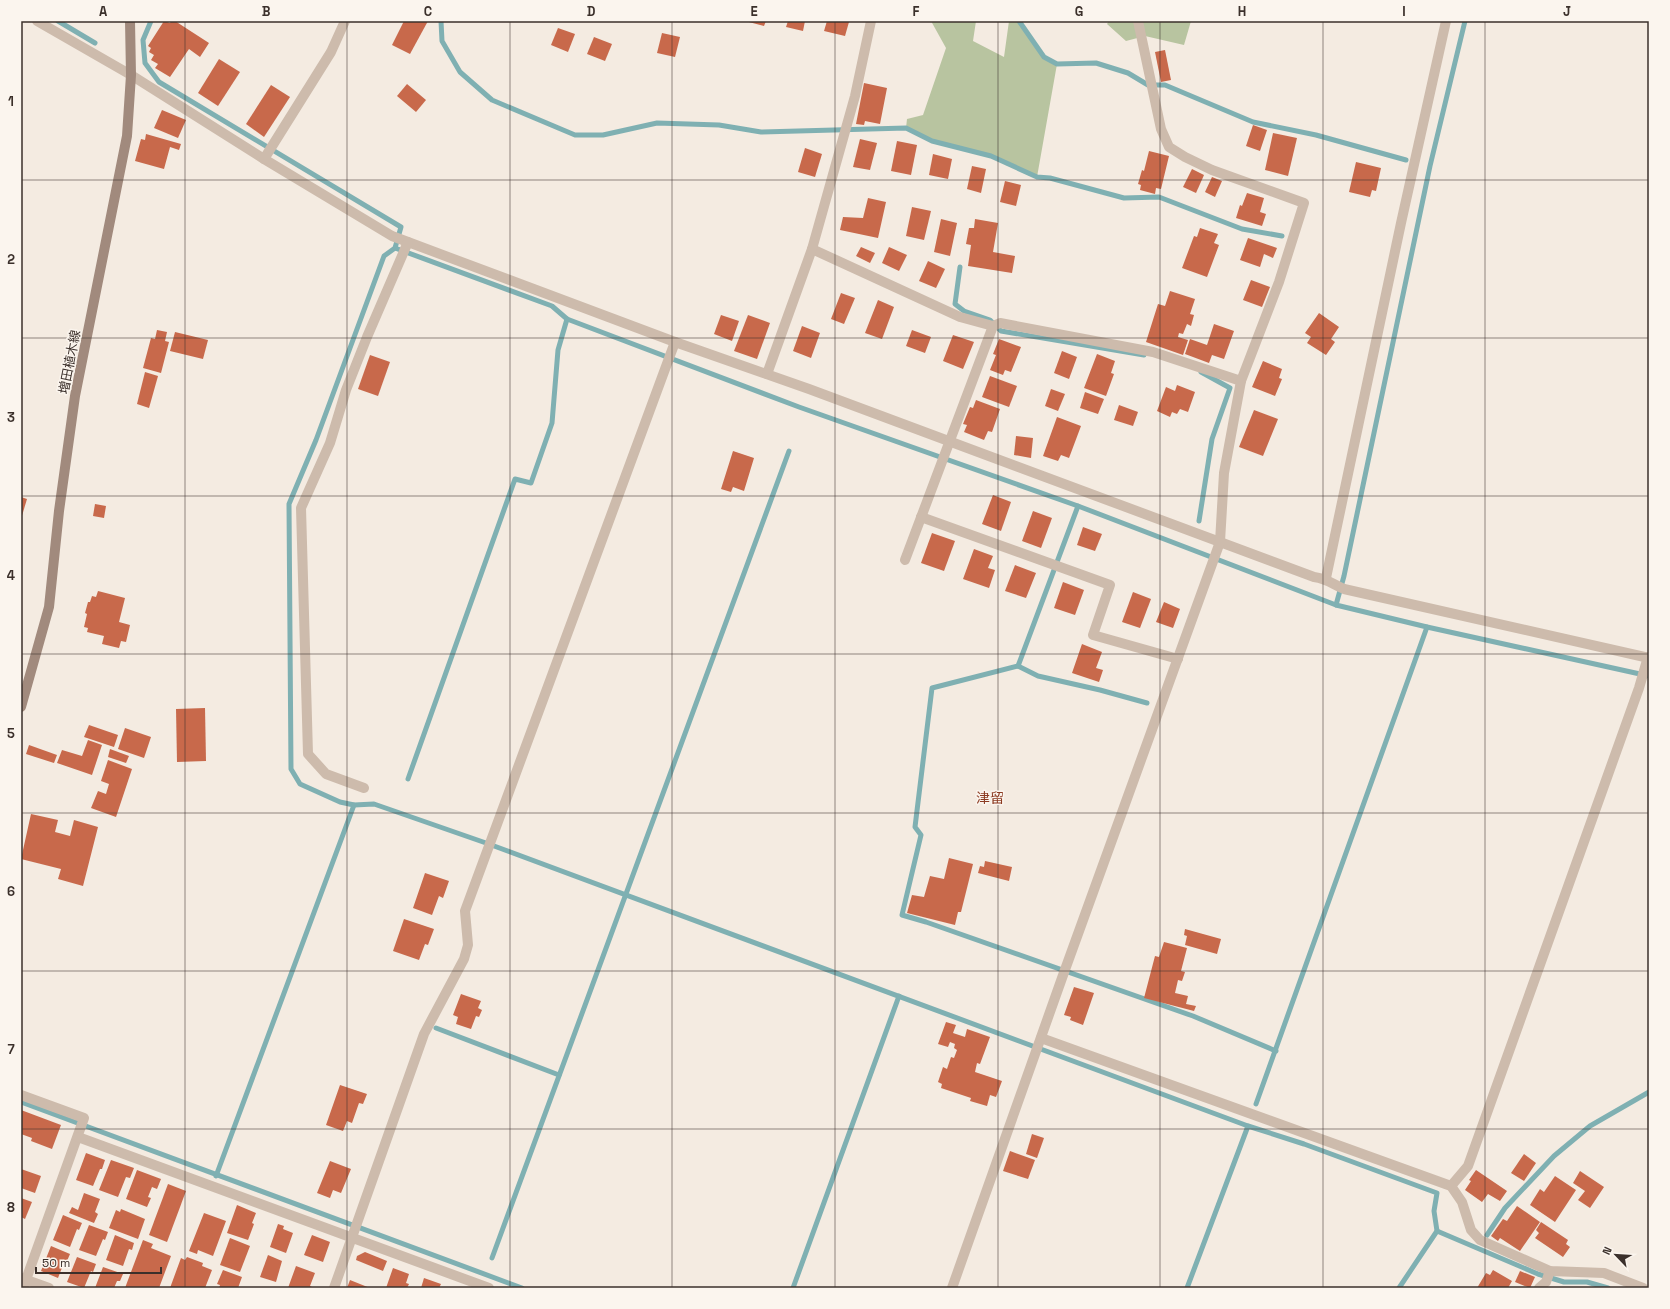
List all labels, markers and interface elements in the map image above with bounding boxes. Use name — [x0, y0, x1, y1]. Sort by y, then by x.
text: A — [99, 3, 108, 20]
text: B — [262, 3, 271, 20]
text: C — [424, 3, 432, 20]
text: D — [587, 3, 596, 20]
text: E — [750, 3, 758, 20]
text: F — [913, 3, 920, 20]
text: G — [1075, 3, 1083, 20]
text: H — [1238, 3, 1246, 20]
text: I — [1402, 3, 1406, 20]
text: J — [1563, 3, 1571, 20]
text: 1 — [8, 93, 14, 110]
text: 2 — [7, 251, 15, 268]
street label: 増田植木線 — [55, 329, 84, 396]
text: 3 — [7, 409, 15, 426]
text: 4 — [7, 567, 15, 584]
text: 5 — [7, 725, 15, 742]
district label: 津留 — [976, 789, 1004, 807]
text: 6 — [7, 883, 15, 900]
text: 7 — [7, 1041, 15, 1058]
text: 8 — [7, 1199, 15, 1216]
north arrow — [1596, 1235, 1636, 1275]
text: N — [1599, 1244, 1615, 1257]
scale bar — [36, 1249, 161, 1275]
text: 50 m — [42, 1255, 70, 1271]

